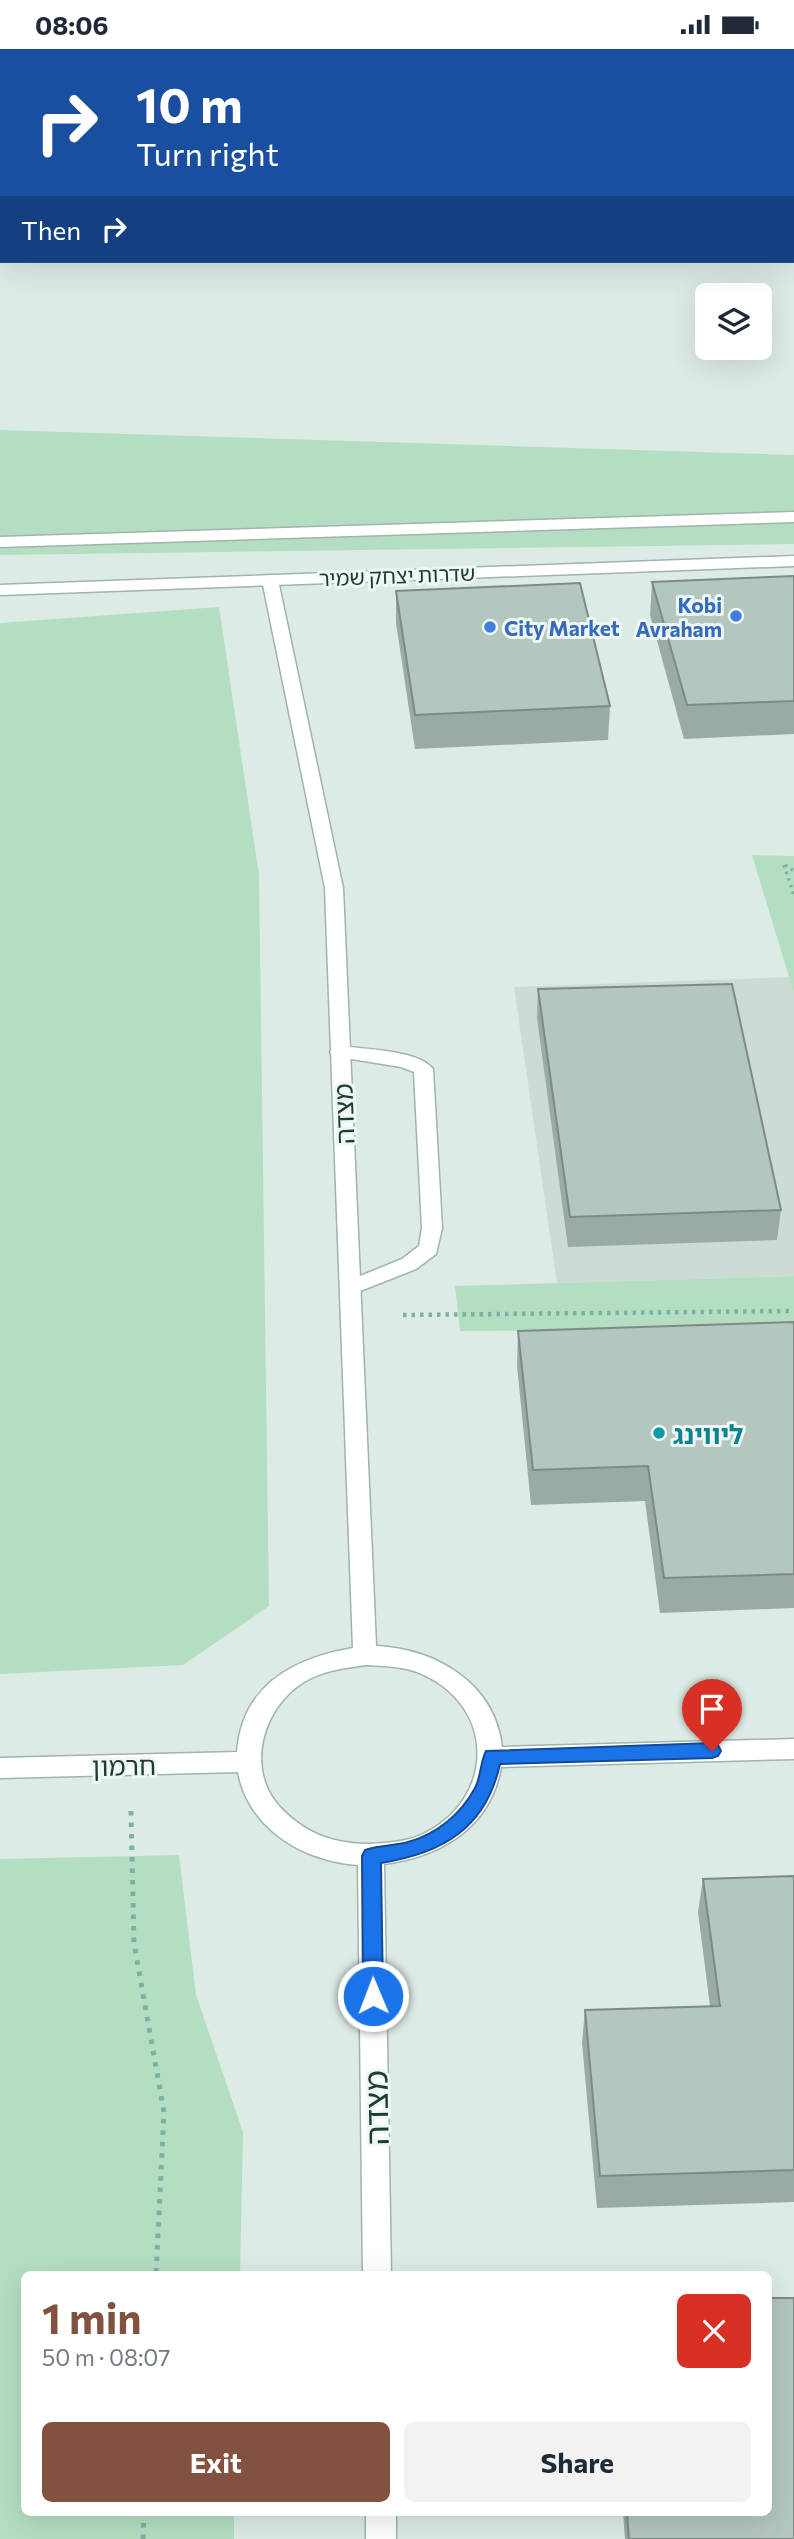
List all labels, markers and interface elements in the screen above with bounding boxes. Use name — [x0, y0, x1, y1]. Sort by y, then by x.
text: 08:06 — [35, 9, 109, 40]
text: 10 m — [136, 73, 243, 133]
icon: right — [21, 77, 112, 168]
text: Turn right — [136, 133, 279, 173]
icon: right — [95, 210, 133, 248]
text: Then — [21, 214, 81, 245]
map controls — [695, 283, 772, 360]
button: layers — [695, 283, 772, 360]
street label: שדרות יצחק שמיר — [318, 560, 476, 590]
place label: Kobi Avraham — [635, 592, 722, 641]
marker: Kobi Avraham — [728, 608, 744, 624]
place label: City Market — [504, 615, 620, 640]
marker: City Market — [482, 619, 498, 635]
street label: מצדה — [326, 1083, 360, 1145]
place label: ליווינג — [673, 1418, 744, 1449]
marker: ליווינג — [651, 1425, 667, 1441]
pin — [682, 1679, 742, 1751]
icon: arrive — [693, 1690, 731, 1728]
street label: חרמון — [92, 1749, 156, 1781]
position arrow — [336, 1959, 410, 2033]
street label: מצדה — [354, 2070, 396, 2146]
text: 1 min — [42, 2291, 142, 2343]
button: close — [677, 2294, 751, 2368]
text: 50 m · 08:07 — [42, 2343, 170, 2371]
button: Exit — [42, 2422, 390, 2502]
button: Share — [404, 2422, 751, 2502]

